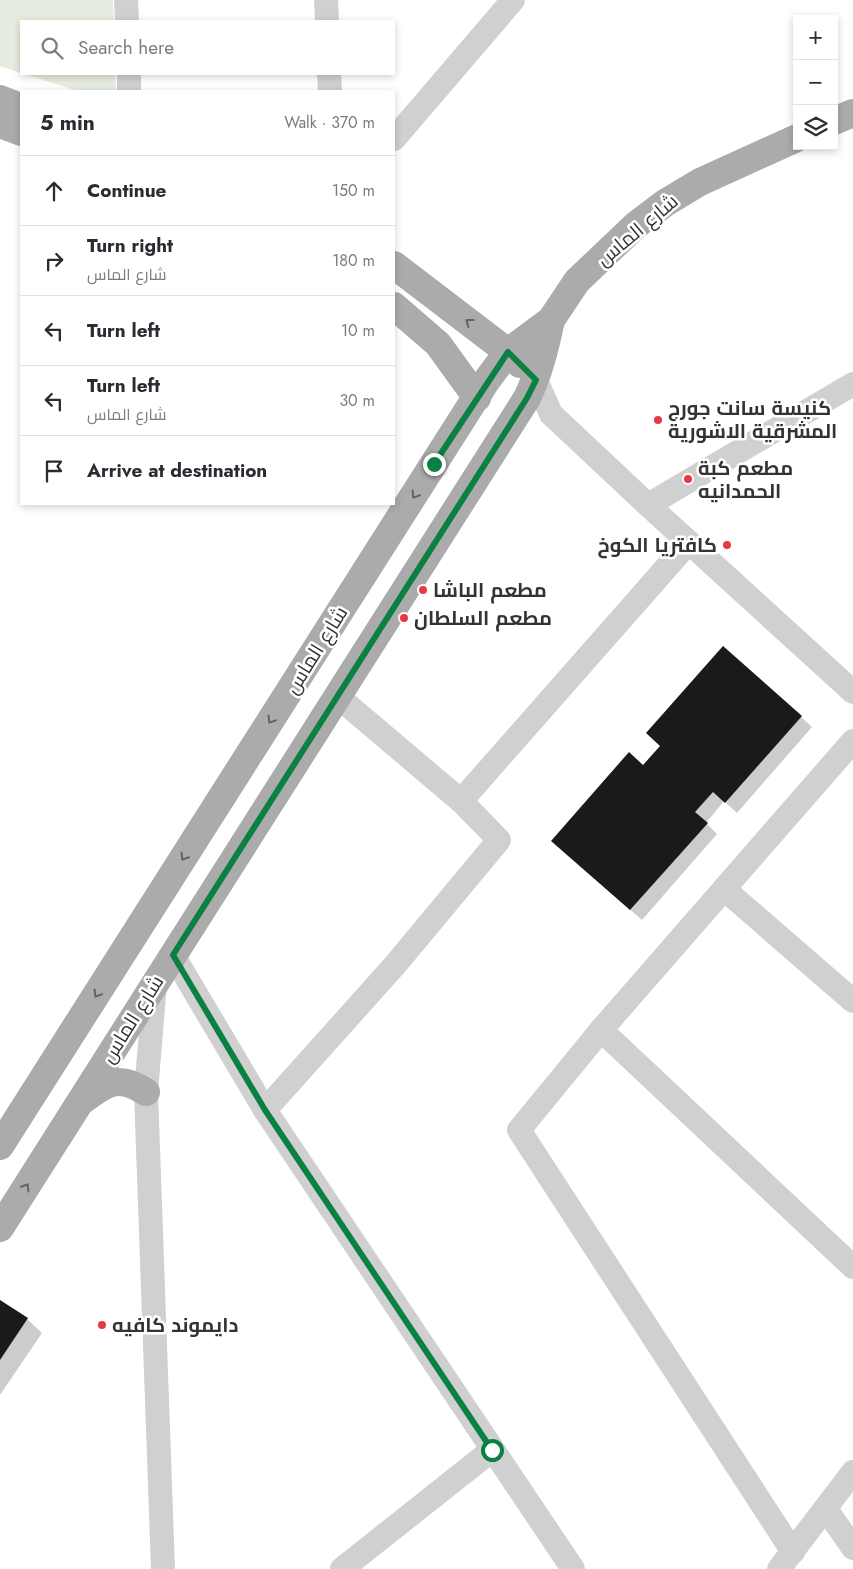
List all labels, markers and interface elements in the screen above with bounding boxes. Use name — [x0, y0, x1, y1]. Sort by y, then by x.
map controls — [793, 15, 838, 150]
button: + — [793, 15, 838, 60]
search box — [20, 20, 395, 75]
icon: search — [38, 34, 66, 62]
text: Search here — [78, 34, 174, 61]
button: − — [793, 60, 838, 105]
button: layers — [793, 105, 838, 150]
text: 5 min — [40, 108, 95, 138]
text: Walk · 370 m — [284, 111, 375, 134]
icon: ahead — [40, 177, 68, 205]
text: Continue — [87, 177, 166, 204]
text: 150 m — [332, 179, 375, 202]
street label: شارع الماس — [590, 187, 685, 273]
text: Turn right — [87, 232, 173, 259]
icon: right — [40, 247, 68, 275]
text: 180 m — [332, 249, 375, 272]
text: شارع الماس — [87, 263, 166, 286]
icon: left — [40, 317, 68, 345]
text: Turn left — [87, 317, 160, 344]
text: 10 m — [341, 319, 375, 342]
one-way arrow — [465, 319, 475, 328]
text: Turn left — [87, 372, 160, 399]
icon: left — [40, 387, 68, 415]
text: 30 m — [339, 389, 375, 412]
place label: كنيسة سانت جورج المشرقية الاشورية — [668, 394, 837, 446]
text: شارع الماس — [87, 403, 166, 426]
marker: كنيسة سانت جورج المشرقية الاشورية — [652, 414, 664, 426]
route end — [423, 453, 446, 476]
place label: مطعم كبة الحمدانيه — [698, 454, 793, 506]
icon: arrive — [40, 457, 68, 485]
text: Arrive at destination — [87, 457, 267, 484]
marker: مطعم كبة الحمدانيه — [682, 473, 694, 485]
one-way arrow — [412, 489, 421, 498]
place label: كافتريا الكوخ — [597, 531, 717, 560]
marker: كافتريا الكوخ — [721, 539, 733, 551]
place label: مطعم الباشا — [433, 576, 547, 605]
marker: مطعم الباشا — [417, 584, 429, 596]
street label: شارع الماس — [278, 600, 355, 700]
place label: مطعم السلطان — [414, 604, 552, 633]
marker: مطعم السلطان — [398, 612, 410, 624]
one-way arrow — [268, 715, 277, 724]
one-way arrow — [181, 852, 190, 861]
street label: شارع الماس — [94, 969, 171, 1069]
one-way arrow — [93, 989, 103, 998]
one-way arrow — [20, 1183, 30, 1192]
place label: دايموند كافيه — [112, 1311, 238, 1340]
marker: دايموند كافيه — [96, 1319, 108, 1331]
route start — [481, 1439, 504, 1462]

